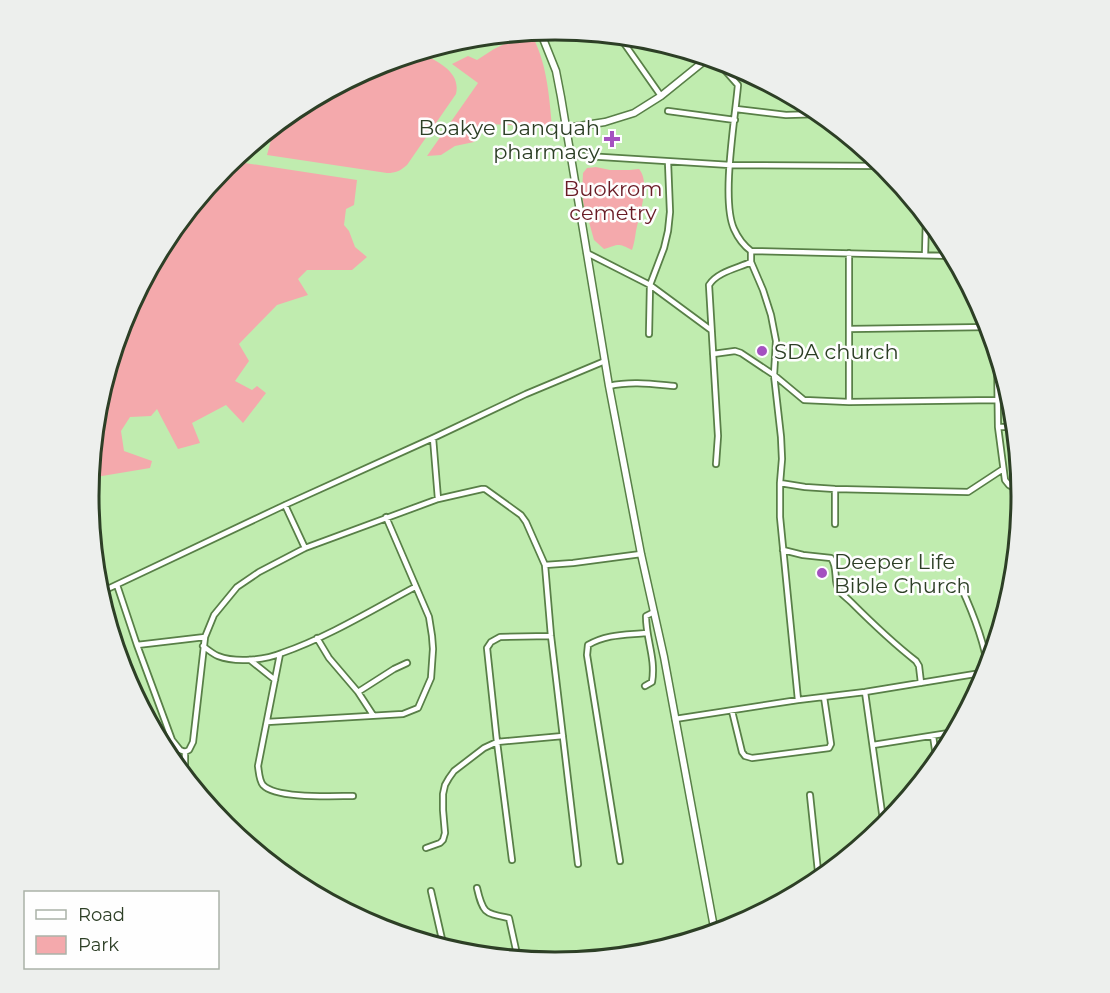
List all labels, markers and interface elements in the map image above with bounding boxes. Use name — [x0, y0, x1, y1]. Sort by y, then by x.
place label: Boakye Danquah pharmacy — [419, 115, 601, 164]
marker: Boakye Danquah pharmacy — [605, 132, 619, 146]
park label: Buokrom cemetry — [563, 176, 663, 225]
place label: SDA church — [774, 339, 899, 364]
marker: SDA church — [755, 344, 769, 358]
place label: Deeper Life Bible Church — [834, 549, 971, 598]
marker: Deeper Life Bible Church — [815, 566, 829, 580]
legend — [24, 891, 219, 969]
text: Road — [78, 904, 125, 926]
text: Park — [78, 934, 119, 956]

